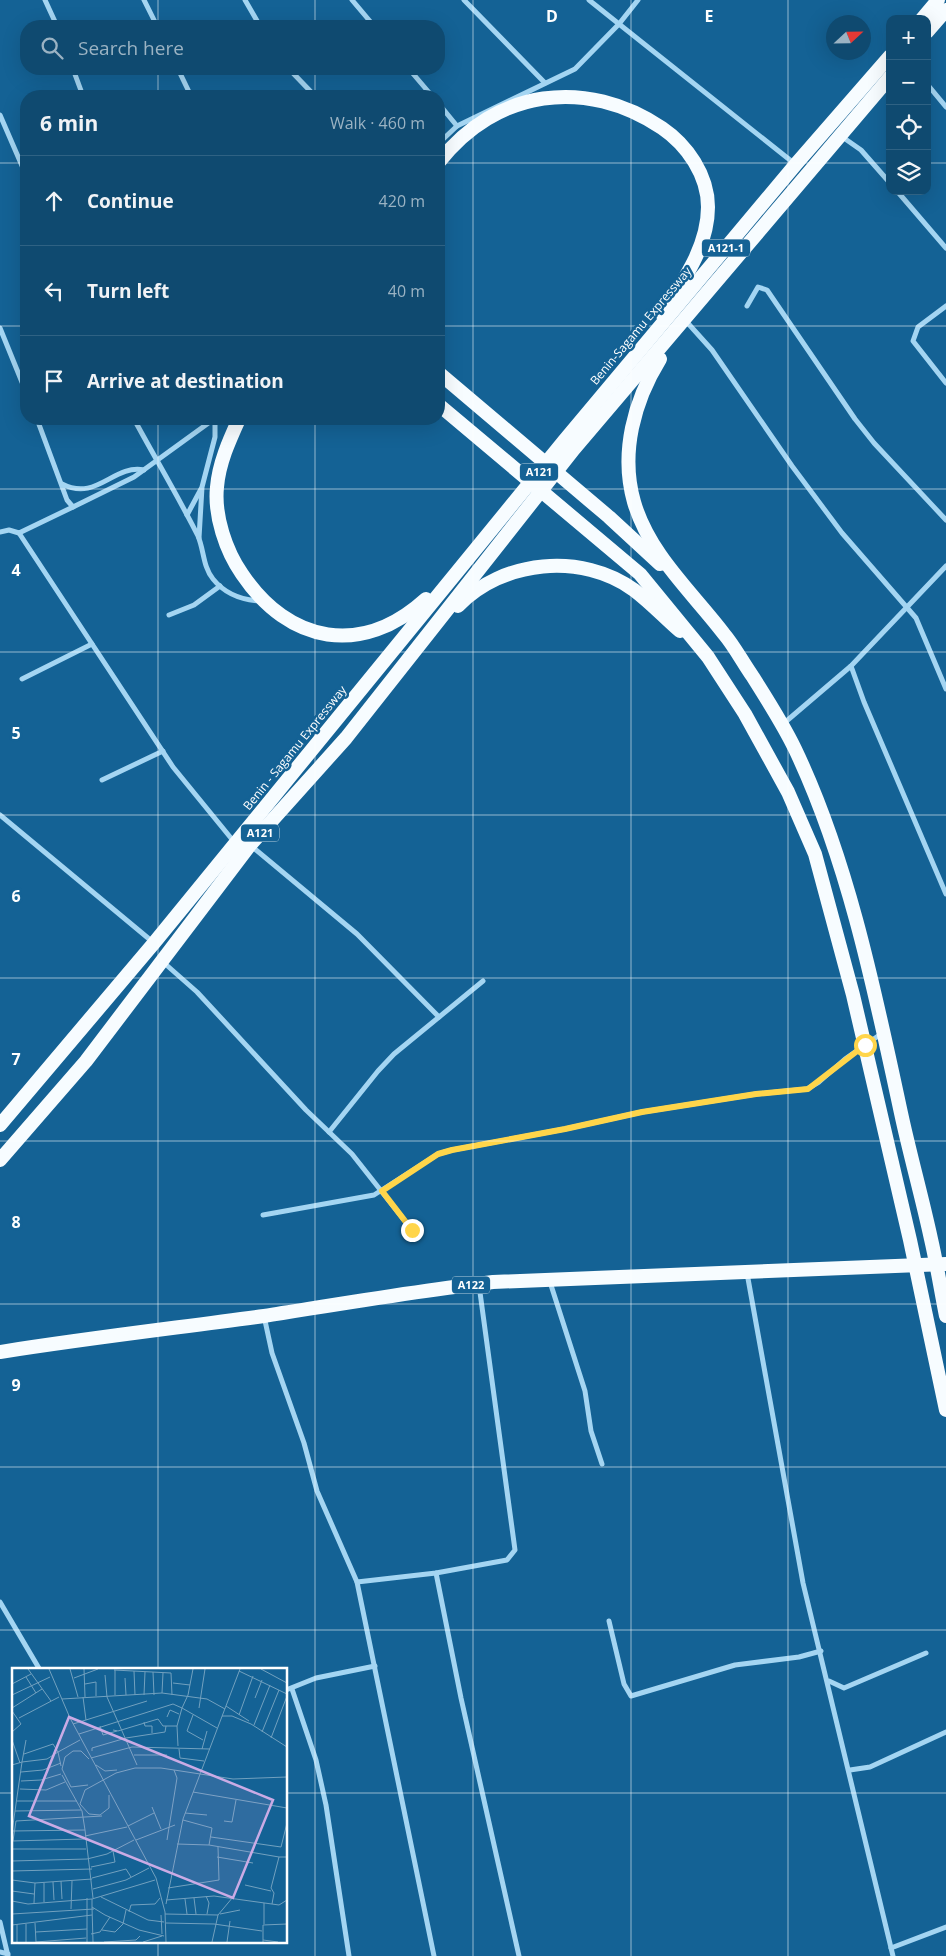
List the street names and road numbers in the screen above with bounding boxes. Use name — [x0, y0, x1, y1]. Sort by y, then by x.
road number: A121-1 — [702, 240, 750, 256]
street label: Benin-Sagamu Expressway — [586, 262, 696, 388]
road number: A121 — [520, 464, 558, 481]
street label: Benin - Sagamu Expressway — [239, 681, 351, 814]
road number: A121 — [241, 824, 279, 841]
road number: A122 — [452, 1276, 490, 1294]

